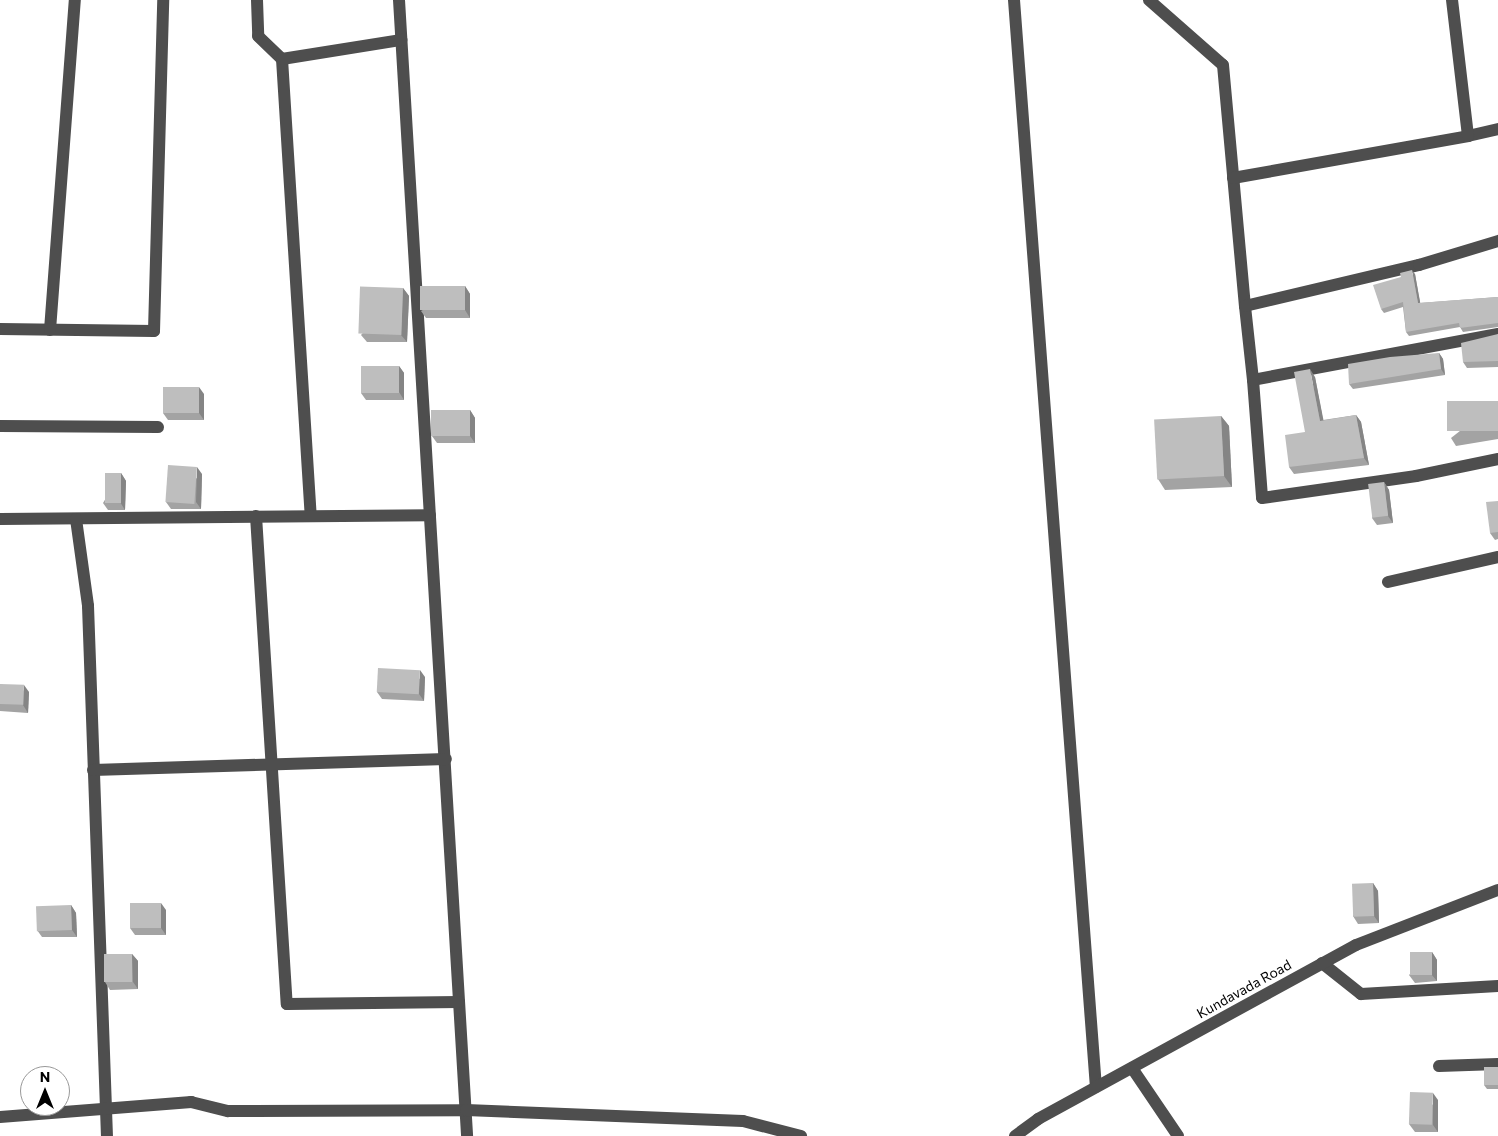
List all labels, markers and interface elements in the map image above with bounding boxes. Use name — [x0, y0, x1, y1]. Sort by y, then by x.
street label: Kundavada Road — [1194, 956, 1294, 1022]
north arrow — [20, 1066, 70, 1116]
text: N — [40, 1068, 50, 1085]

